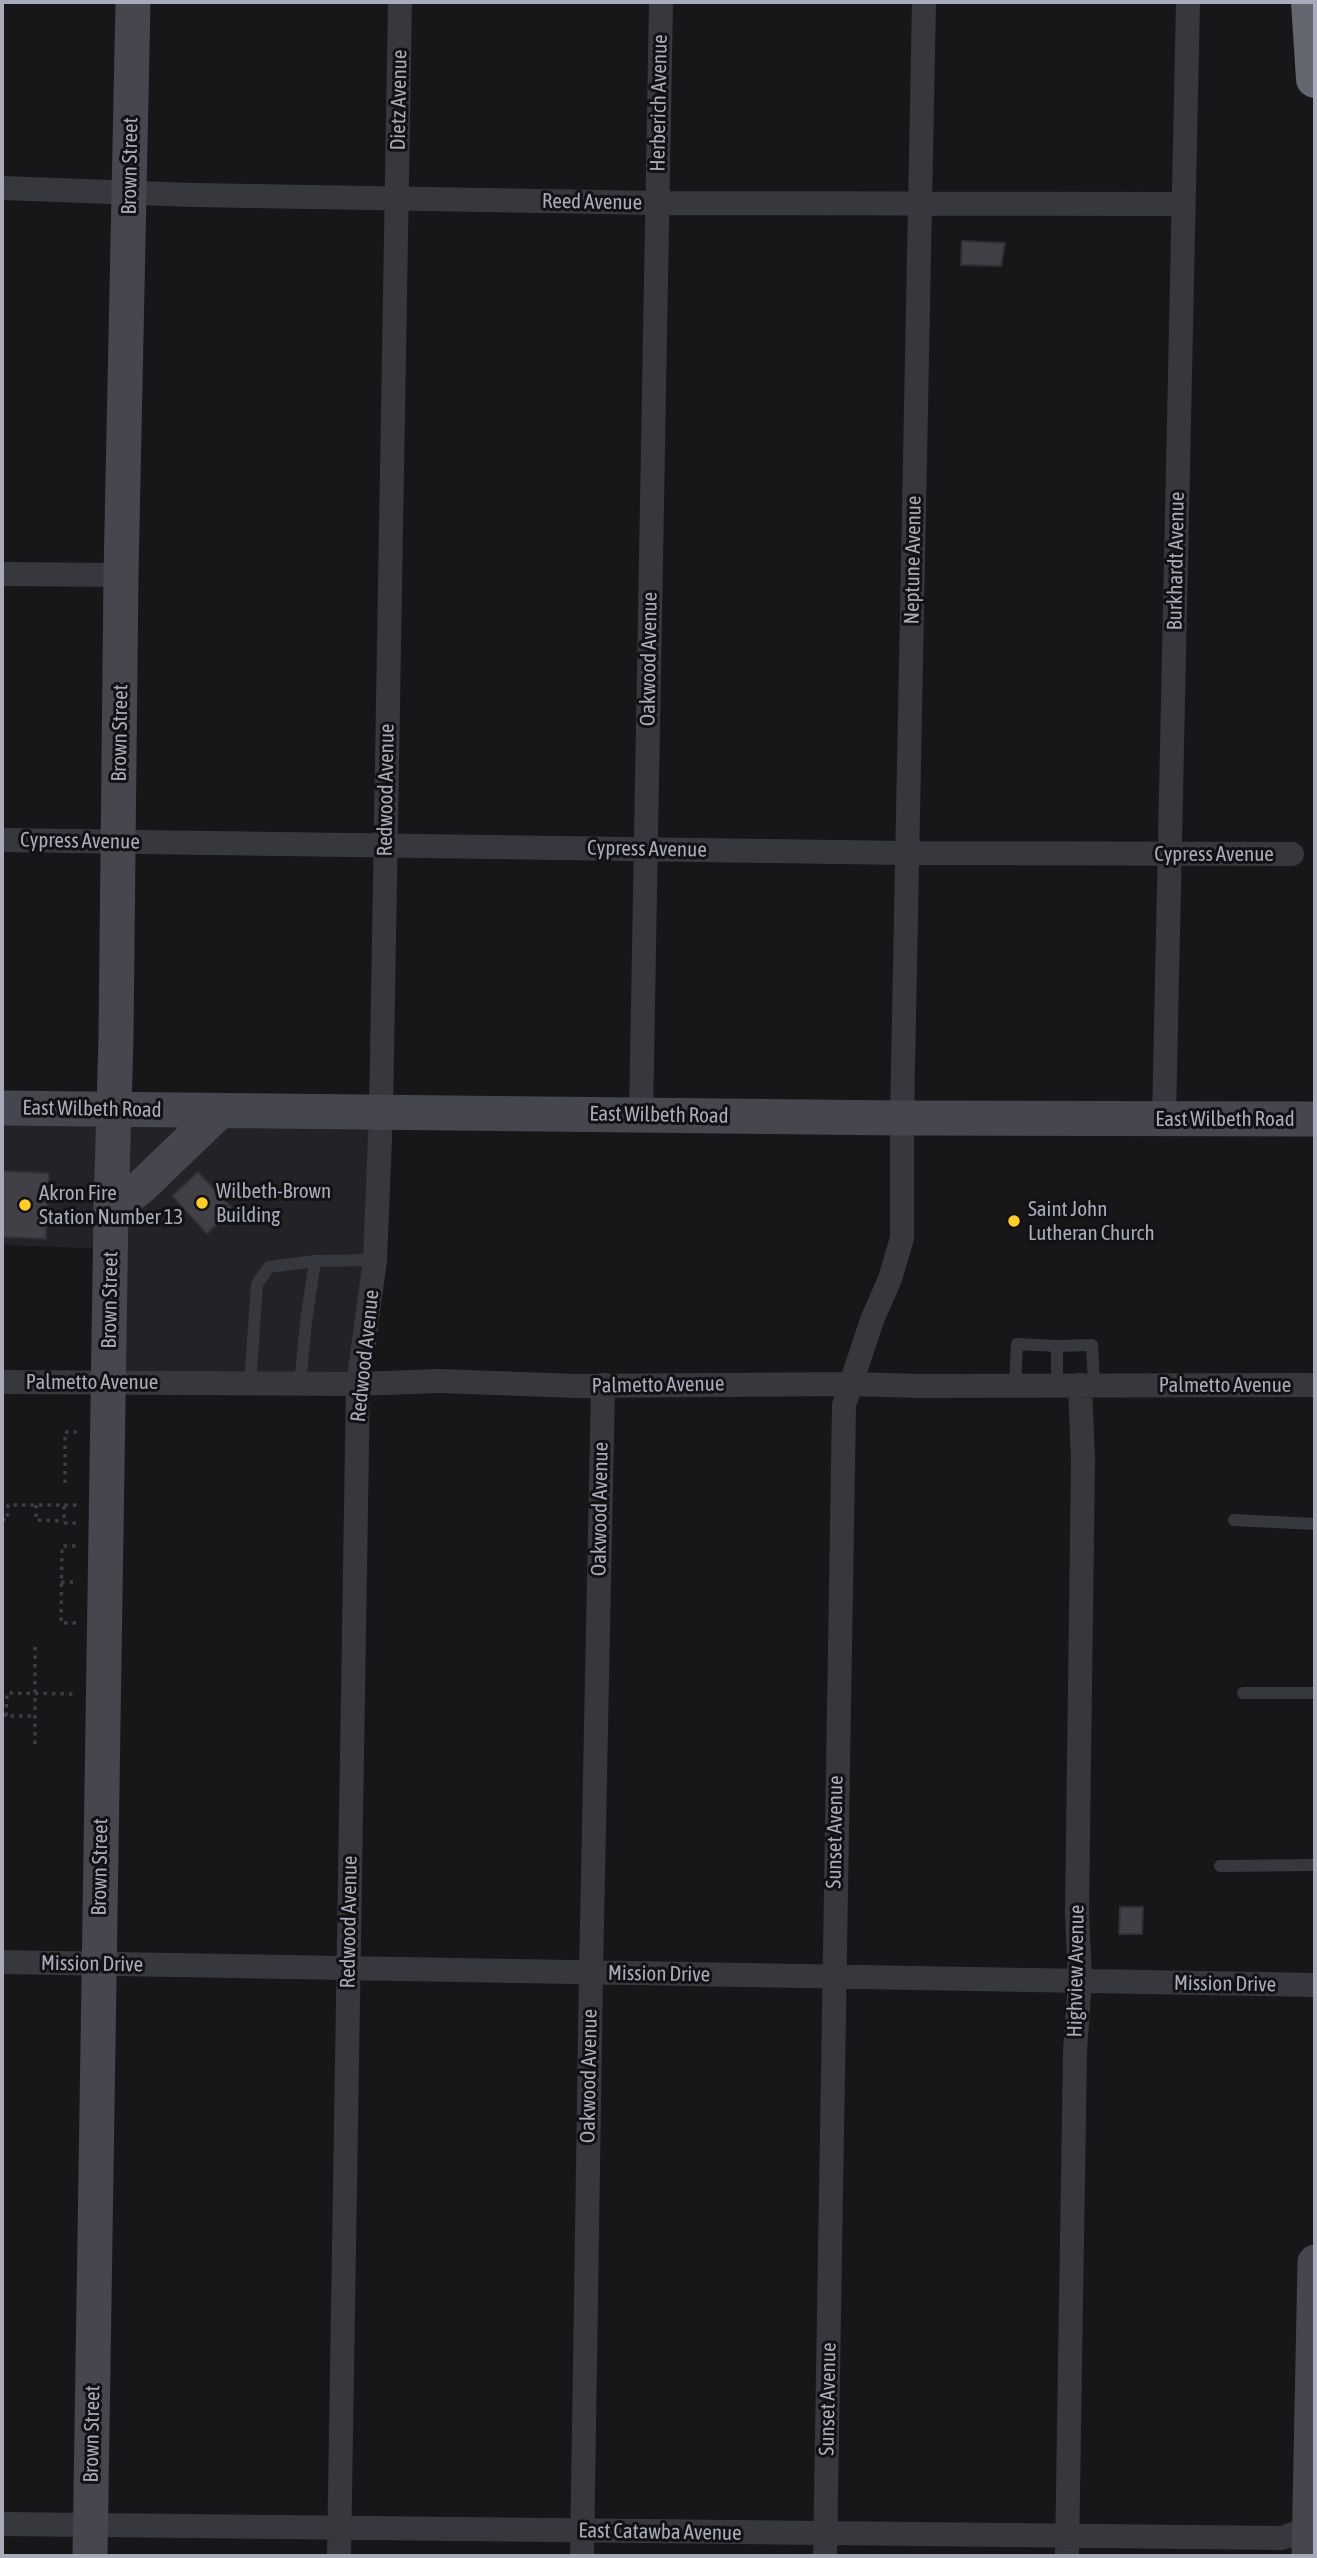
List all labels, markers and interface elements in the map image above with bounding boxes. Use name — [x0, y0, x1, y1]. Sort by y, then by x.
street label: Herberich Avenue — [645, 34, 673, 172]
street label: Dietz Avenue — [386, 49, 412, 151]
street label: Brown Street — [117, 117, 143, 215]
street label: Reed Avenue — [542, 189, 642, 215]
street label: Burkhardt Avenue — [1162, 491, 1190, 631]
street label: Neptune Avenue — [899, 495, 927, 625]
street label: Oakwood Avenue — [635, 592, 663, 726]
street label: Brown Street — [107, 684, 133, 782]
street label: Redwood Avenue — [372, 723, 400, 857]
street label: Cypress Avenue — [20, 827, 140, 855]
street label: Cypress Avenue — [587, 835, 707, 863]
street label: Cypress Avenue — [1154, 841, 1274, 867]
street label: East Wilbeth Road — [22, 1095, 162, 1123]
street label: East Wilbeth Road — [589, 1101, 729, 1129]
street label: East Wilbeth Road — [1155, 1106, 1295, 1132]
place label: Wilbeth-Brown Building — [216, 1178, 331, 1228]
place label: Akron Fire Station Number 13 — [39, 1180, 183, 1230]
marker: Wilbeth-Brown Building — [194, 1195, 210, 1211]
place label: Saint John Lutheran Church — [1028, 1196, 1155, 1246]
marker: Akron Fire Station Number 13 — [17, 1197, 33, 1213]
marker: Saint John Lutheran Church — [1006, 1213, 1022, 1229]
street label: Brown Street — [97, 1251, 123, 1349]
street label: Redwood Avenue — [346, 1289, 384, 1423]
street label: Palmetto Avenue — [26, 1369, 158, 1395]
street label: Palmetto Avenue — [591, 1371, 725, 1399]
street label: Palmetto Avenue — [1159, 1372, 1291, 1398]
street label: Oakwood Avenue — [586, 1442, 614, 1576]
street label: Sunset Avenue — [821, 1775, 849, 1889]
street label: Brown Street — [87, 1818, 113, 1916]
street label: Redwood Avenue — [335, 1855, 363, 1989]
street label: Highview Avenue — [1062, 1904, 1090, 2038]
street label: Mission Drive — [41, 1951, 143, 1977]
street label: Mission Drive — [608, 1961, 710, 1987]
street label: Mission Drive — [1174, 1971, 1276, 1997]
street label: Oakwood Avenue — [575, 2009, 603, 2143]
street label: Sunset Avenue — [814, 2342, 842, 2456]
street label: Brown Street — [79, 2385, 105, 2483]
street label: East Catawba Avenue — [578, 2518, 742, 2546]

